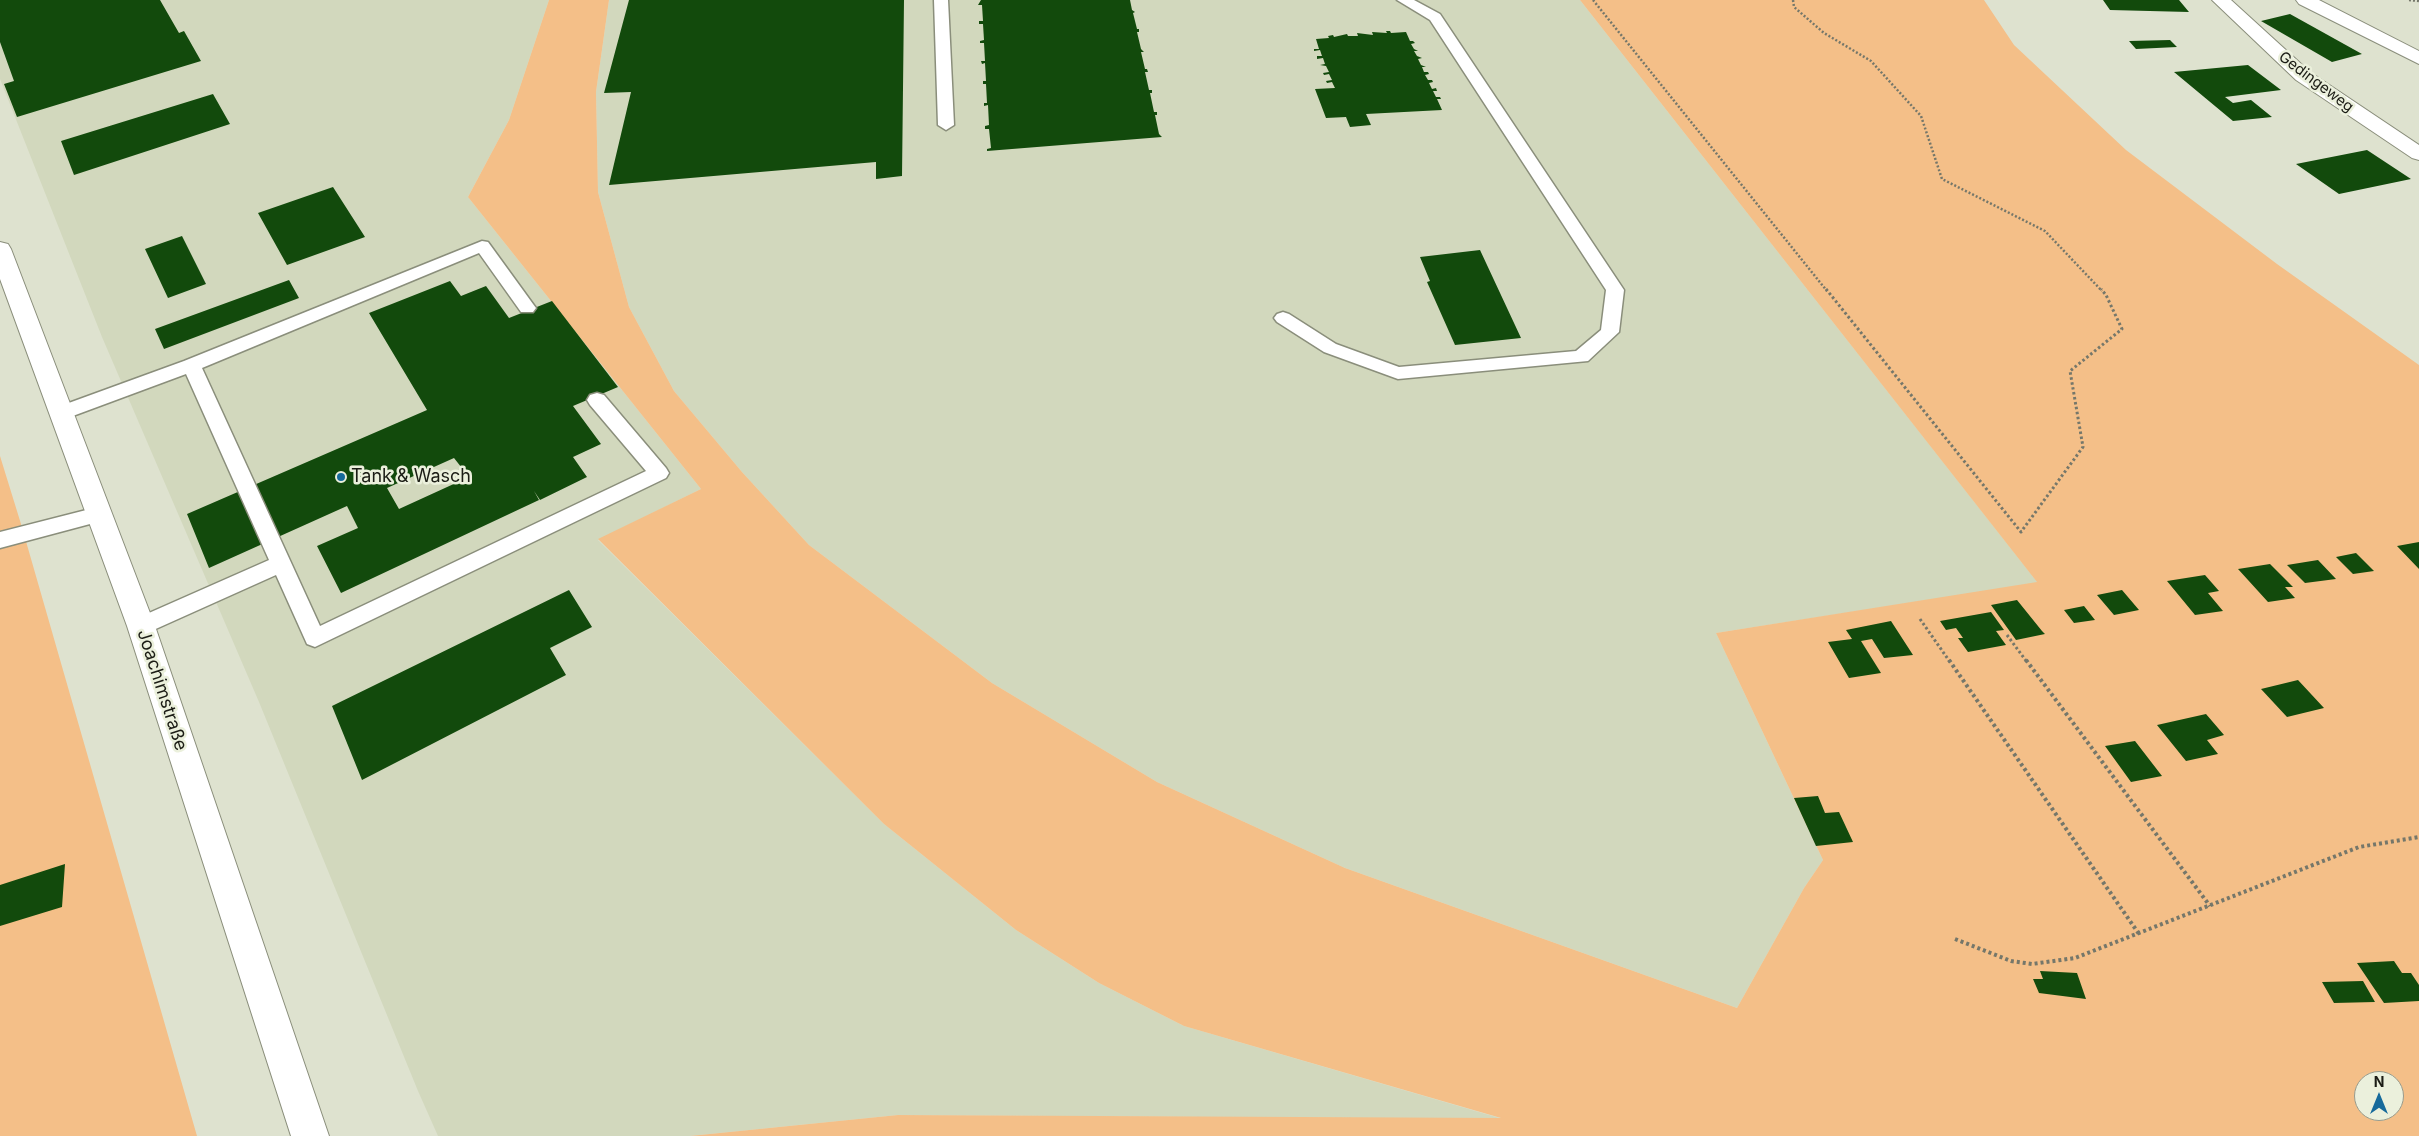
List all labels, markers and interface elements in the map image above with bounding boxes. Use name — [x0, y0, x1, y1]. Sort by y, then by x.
street label: Gedingeweg — [2275, 48, 2357, 116]
place label: Tank & Wasch — [351, 466, 471, 488]
marker: Tank & Wasch — [335, 471, 347, 483]
street label: Joachimstraße — [132, 627, 192, 753]
north arrow — [2354, 1071, 2404, 1121]
text: N — [2374, 1073, 2384, 1090]

